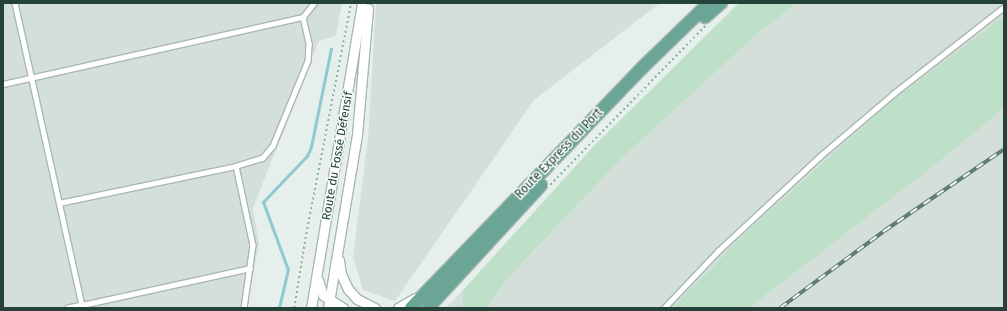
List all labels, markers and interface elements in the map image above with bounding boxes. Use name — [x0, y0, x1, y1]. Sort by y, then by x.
street label: Route du Fossé Défensif — [320, 91, 356, 221]
street label: Route Express du Port — [512, 106, 606, 202]

